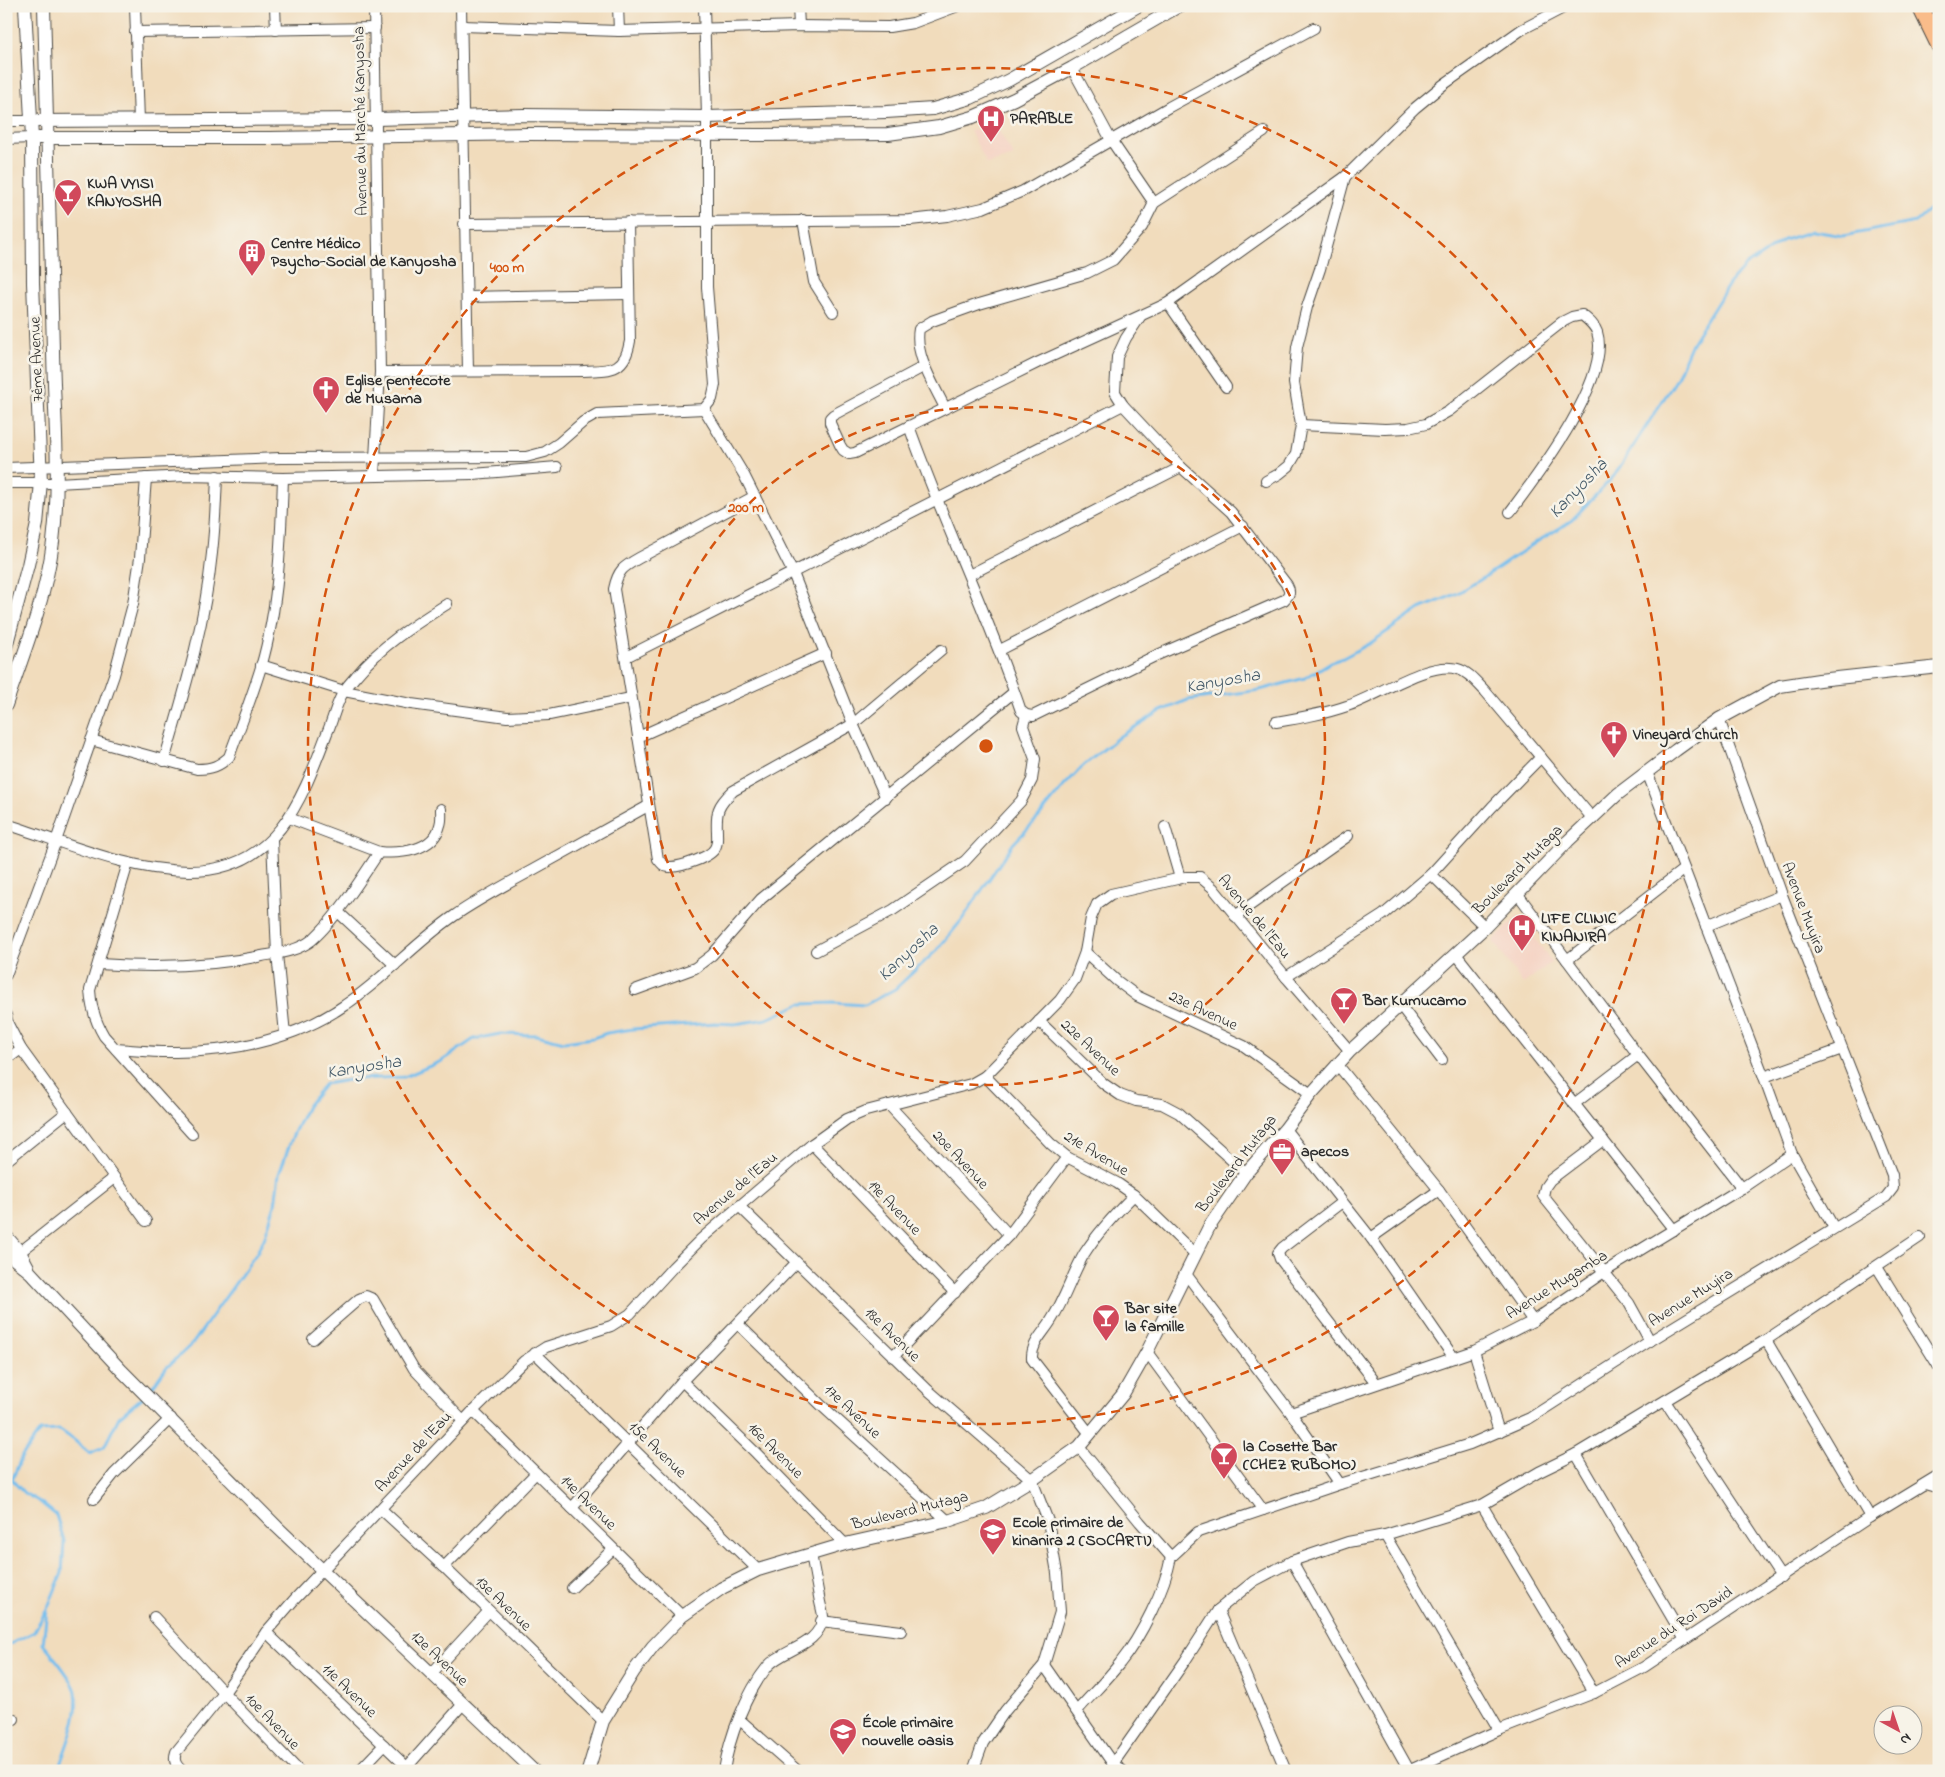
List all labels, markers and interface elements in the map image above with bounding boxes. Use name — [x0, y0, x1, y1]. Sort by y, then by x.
street label: Avenue du Marché Kanyosha — [347, 26, 375, 216]
hospital icon: PARABLE — [976, 104, 1006, 143]
place label: PARABLE — [1010, 107, 1074, 131]
place label: KWA VYISI KANYOSHA — [87, 172, 162, 214]
bar icon: KWA VYISI KANYOSHA — [53, 178, 83, 217]
place label: Centre Médico Psycho-Social de Kanyosha — [271, 232, 457, 275]
building icon: Centre Médico Psycho-Social de Kanyosha — [237, 238, 267, 277]
text: 400 m — [489, 257, 525, 279]
street label: 7ème Avenue — [23, 315, 50, 402]
place label: Eglise pentecote de Musama — [345, 369, 451, 411]
church icon: Eglise pentecote de Musama — [311, 375, 341, 414]
water label: Kanyosha — [1544, 453, 1614, 525]
text: 200 m — [727, 497, 764, 519]
water label: Kanyosha — [1184, 663, 1262, 701]
church icon: Vineyard church — [1599, 720, 1629, 759]
place label: Vineyard church — [1632, 723, 1739, 748]
centre of rings — [977, 737, 995, 755]
street label: Boulevard Mutaga — [1467, 819, 1569, 921]
street label: Avenue Muyira — [1775, 859, 1831, 957]
street label: Avenue de l'Eau — [1211, 870, 1297, 964]
place label: LIFE CLINIC KINANIRA — [1541, 907, 1617, 949]
hospital icon: LIFE CLINIC KINANIRA — [1507, 913, 1537, 952]
water label: Kanyosha — [873, 918, 945, 988]
street label: 23e Avenue — [1165, 985, 1242, 1038]
bar icon: Bar Kumucamo — [1329, 986, 1359, 1025]
place label: Bar Kumucamo — [1362, 989, 1466, 1013]
street label: 22e Avenue — [1054, 1014, 1126, 1083]
water label: Kanyosha — [325, 1049, 403, 1087]
street label: Boulevard Mutaga — [1190, 1110, 1283, 1219]
street label: 20e Avenue — [926, 1125, 995, 1196]
street label: 21e Avenue — [1059, 1125, 1134, 1183]
office icon: apecos — [1267, 1137, 1297, 1176]
place label: apecos — [1301, 1140, 1349, 1164]
street label: Avenue de l'Eau — [689, 1146, 783, 1232]
street label: 19e Avenue — [861, 1175, 927, 1242]
street label: Avenue Mugamba — [1501, 1244, 1613, 1326]
street label: Avenue Muyira — [1644, 1262, 1738, 1334]
place label: Bar site la famille — [1124, 1297, 1185, 1339]
street label: 18e Avenue — [858, 1302, 926, 1369]
bar icon: Bar site la famille — [1091, 1303, 1121, 1342]
street label: 17e Avenue — [818, 1379, 887, 1445]
street label: Avenue de l'Eau — [370, 1406, 458, 1498]
street label: 15e Avenue — [622, 1416, 692, 1485]
street label: 16e Avenue — [741, 1417, 809, 1485]
place label: la Cosette Bar (CHEZ RUBOMO) — [1242, 1435, 1356, 1477]
bar icon: la Cosette Bar (CHEZ RUBOMO) — [1209, 1441, 1239, 1480]
street label: 14e Avenue — [554, 1470, 622, 1537]
street label: Boulevard Mutaga — [848, 1485, 971, 1537]
place label: Ecole primaire de kinanira 2 (SOCARTI) — [1012, 1511, 1152, 1553]
school or university icon: Ecole primaire de kinanira 2 (SOCARTI) — [978, 1517, 1008, 1556]
street label: 13e Avenue — [469, 1571, 537, 1638]
street label: Avenue du Roi David — [1610, 1581, 1738, 1675]
street label: 12e Avenue — [404, 1626, 474, 1693]
street label: 11e Avenue — [316, 1658, 383, 1724]
street label: 10e Avenue — [239, 1688, 306, 1756]
north arrow — [1872, 1704, 1922, 1754]
place label: École primaire nouvelle oasis — [862, 1711, 954, 1753]
school or university icon: École primaire nouvelle oasis — [828, 1717, 858, 1756]
text: N — [1895, 1728, 1916, 1750]

